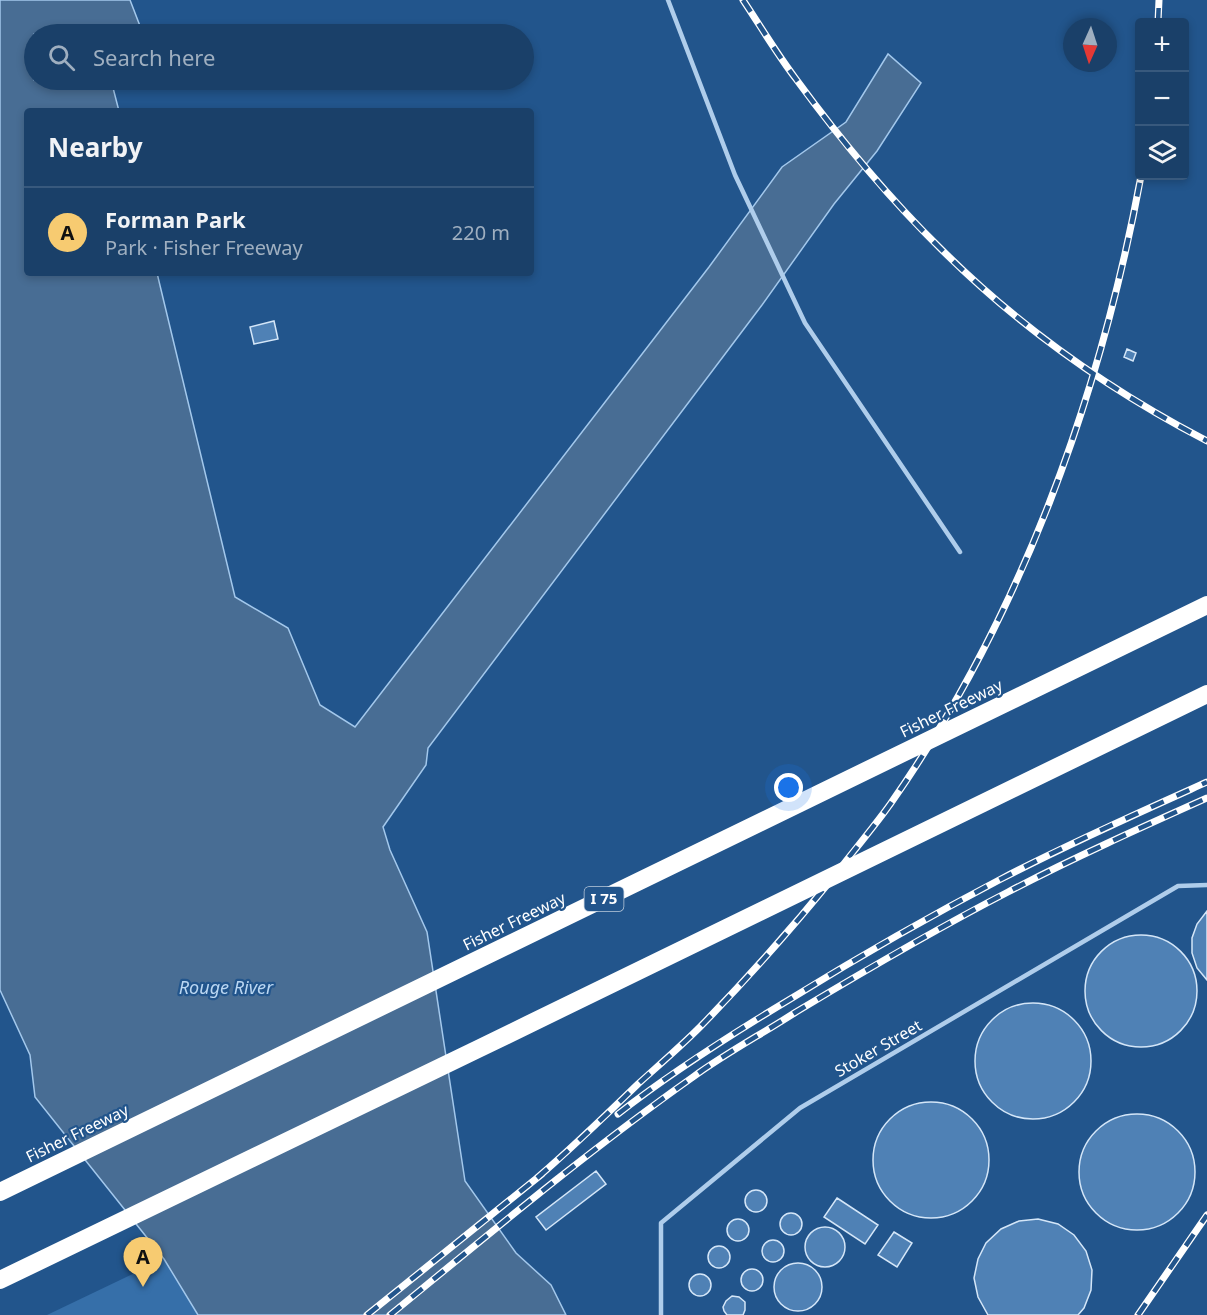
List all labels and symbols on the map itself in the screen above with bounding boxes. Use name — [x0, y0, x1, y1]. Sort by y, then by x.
north arrow — [1063, 18, 1117, 72]
street label: Fisher Freeway — [896, 673, 1007, 742]
your location — [774, 773, 803, 802]
street label: Fisher Freeway — [459, 886, 570, 955]
road number: I 75 — [584, 887, 624, 911]
water label: Rouge River — [179, 975, 274, 999]
street label: Stoker Street — [830, 1014, 926, 1082]
street label: Fisher Freeway — [22, 1098, 133, 1167]
pin: A — [124, 1238, 162, 1287]

